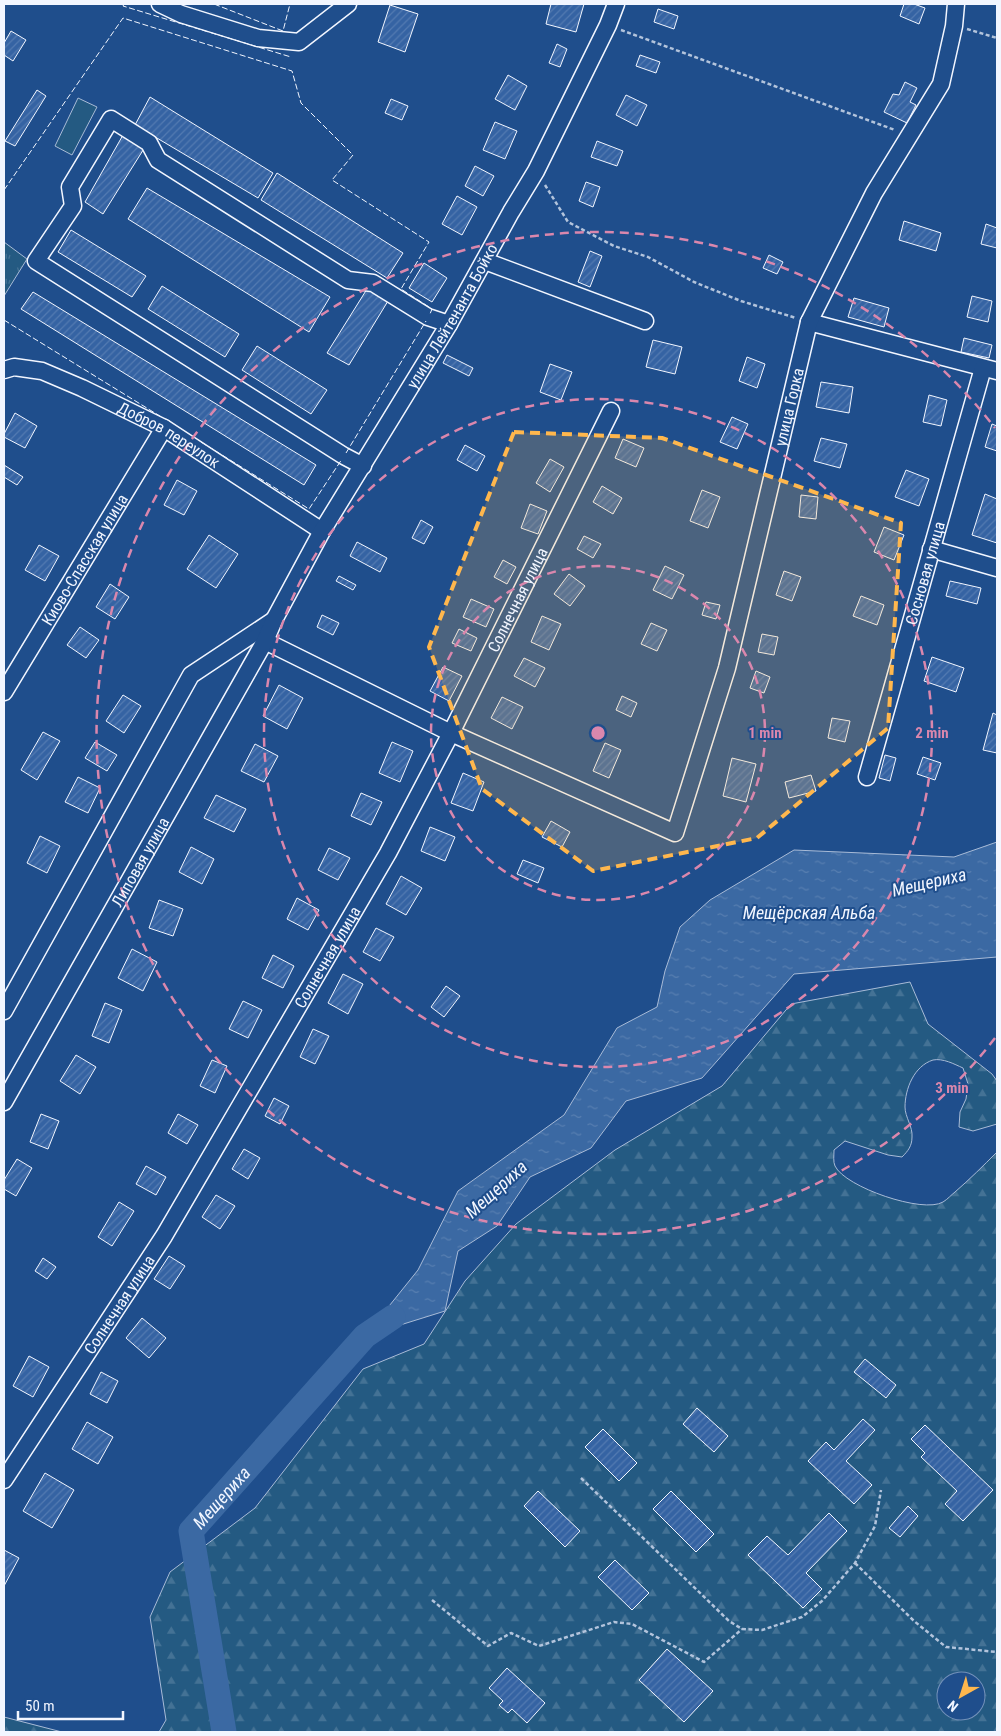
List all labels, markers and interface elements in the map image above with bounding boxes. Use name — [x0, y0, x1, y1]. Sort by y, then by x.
street label: улица Лейтенанта Бойко — [402, 240, 501, 392]
street label: улица Горка — [770, 366, 807, 448]
street label: Добров переулок — [115, 398, 224, 472]
street label: Киово-Спасская улица — [37, 490, 131, 629]
street label: Сосновая улица — [901, 519, 949, 627]
street label: Солнечная улица — [483, 544, 551, 655]
centre of rings — [589, 724, 607, 742]
text: 1 min — [748, 724, 782, 742]
text: 2 min — [915, 724, 949, 742]
street label: Липовая улица — [107, 814, 173, 910]
water label: Мещериха — [890, 863, 968, 901]
water label: Мещёрская Альба — [743, 902, 875, 923]
street label: Солнечная улица — [290, 903, 364, 1011]
text: 3 min — [935, 1079, 969, 1097]
water label: Мещериха — [461, 1156, 531, 1222]
street label: Солнечная улица — [80, 1251, 158, 1357]
water label: Мещериха — [188, 1462, 254, 1532]
north arrow — [936, 1671, 986, 1721]
scale bar — [18, 1688, 122, 1720]
text: 50 m — [25, 1697, 55, 1715]
text: N — [944, 1697, 961, 1715]

